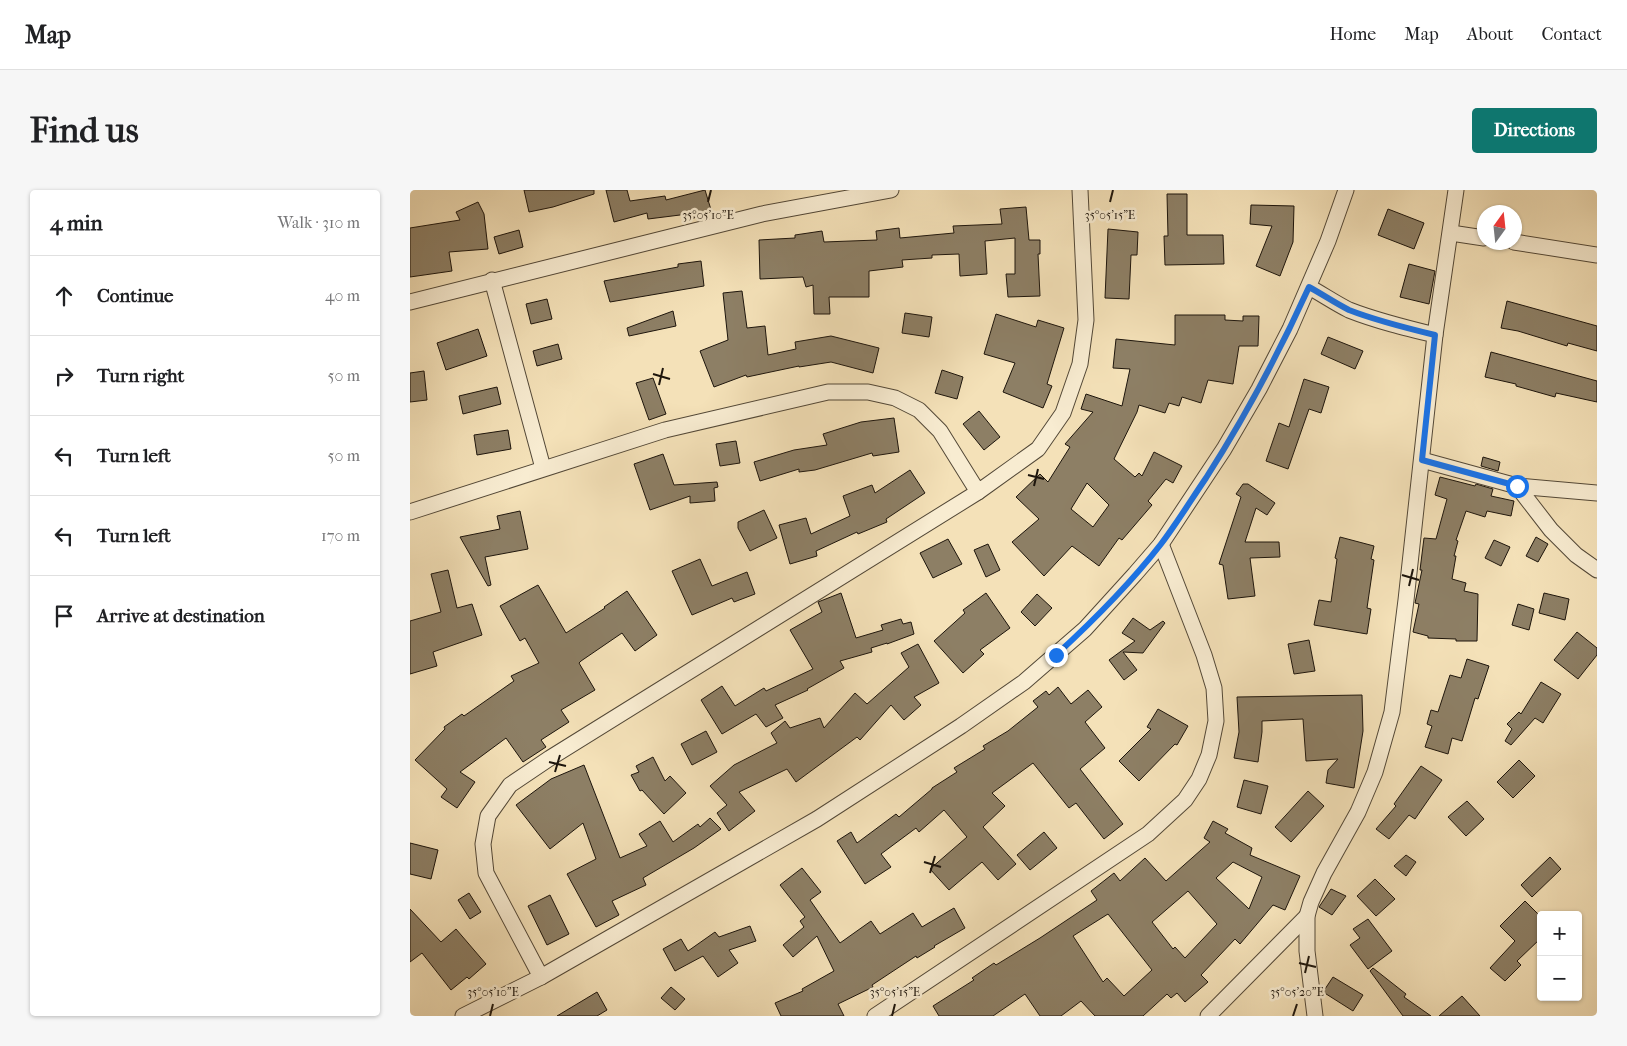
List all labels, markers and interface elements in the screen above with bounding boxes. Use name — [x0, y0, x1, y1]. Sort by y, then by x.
text: Map — [25, 21, 71, 49]
text: Home — [1329, 24, 1376, 45]
text: Map — [1404, 24, 1439, 45]
text: About — [1467, 24, 1513, 45]
text: Contact — [1541, 24, 1602, 45]
button: Directions — [1472, 108, 1597, 153]
text: Find us — [30, 110, 139, 151]
north arrow — [1477, 205, 1522, 250]
text: 35°05'10"E — [682, 208, 734, 222]
text: 35°05'15"E — [1085, 208, 1135, 222]
text: 4 min — [50, 211, 103, 235]
text: Walk · 310 m — [277, 213, 360, 232]
icon: ahead — [50, 282, 78, 310]
text: Continue — [97, 285, 173, 307]
text: 40 m — [325, 286, 360, 305]
icon: right — [50, 362, 78, 390]
text: Turn right — [97, 365, 184, 387]
text: 50 m — [328, 366, 360, 385]
icon: left — [50, 442, 78, 470]
text: Turn left — [97, 445, 171, 467]
text: 50 m — [328, 446, 360, 465]
route start — [1506, 475, 1529, 498]
icon: left — [50, 522, 78, 550]
text: Turn left — [97, 525, 171, 547]
text: 170 m — [321, 526, 360, 545]
icon: arrive — [50, 602, 78, 630]
text: Arrive at destination — [97, 605, 265, 627]
route end — [1045, 644, 1068, 667]
map controls — [1537, 911, 1582, 1001]
button: + — [1537, 911, 1582, 956]
button: − — [1537, 956, 1582, 1001]
text: 35°05'10"E — [467, 985, 519, 999]
text: 35°05'15"E — [870, 985, 920, 999]
text: 35°05'20"E — [1270, 985, 1324, 999]

